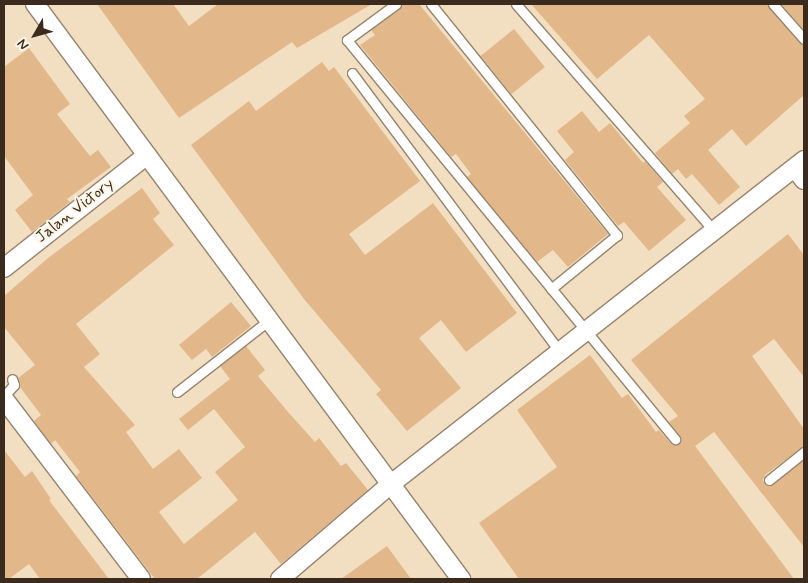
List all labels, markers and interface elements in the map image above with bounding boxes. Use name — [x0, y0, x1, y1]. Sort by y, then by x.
north arrow — [10, 10, 60, 60]
text: N — [13, 35, 33, 53]
street label: Jalan Victory — [32, 175, 118, 247]

